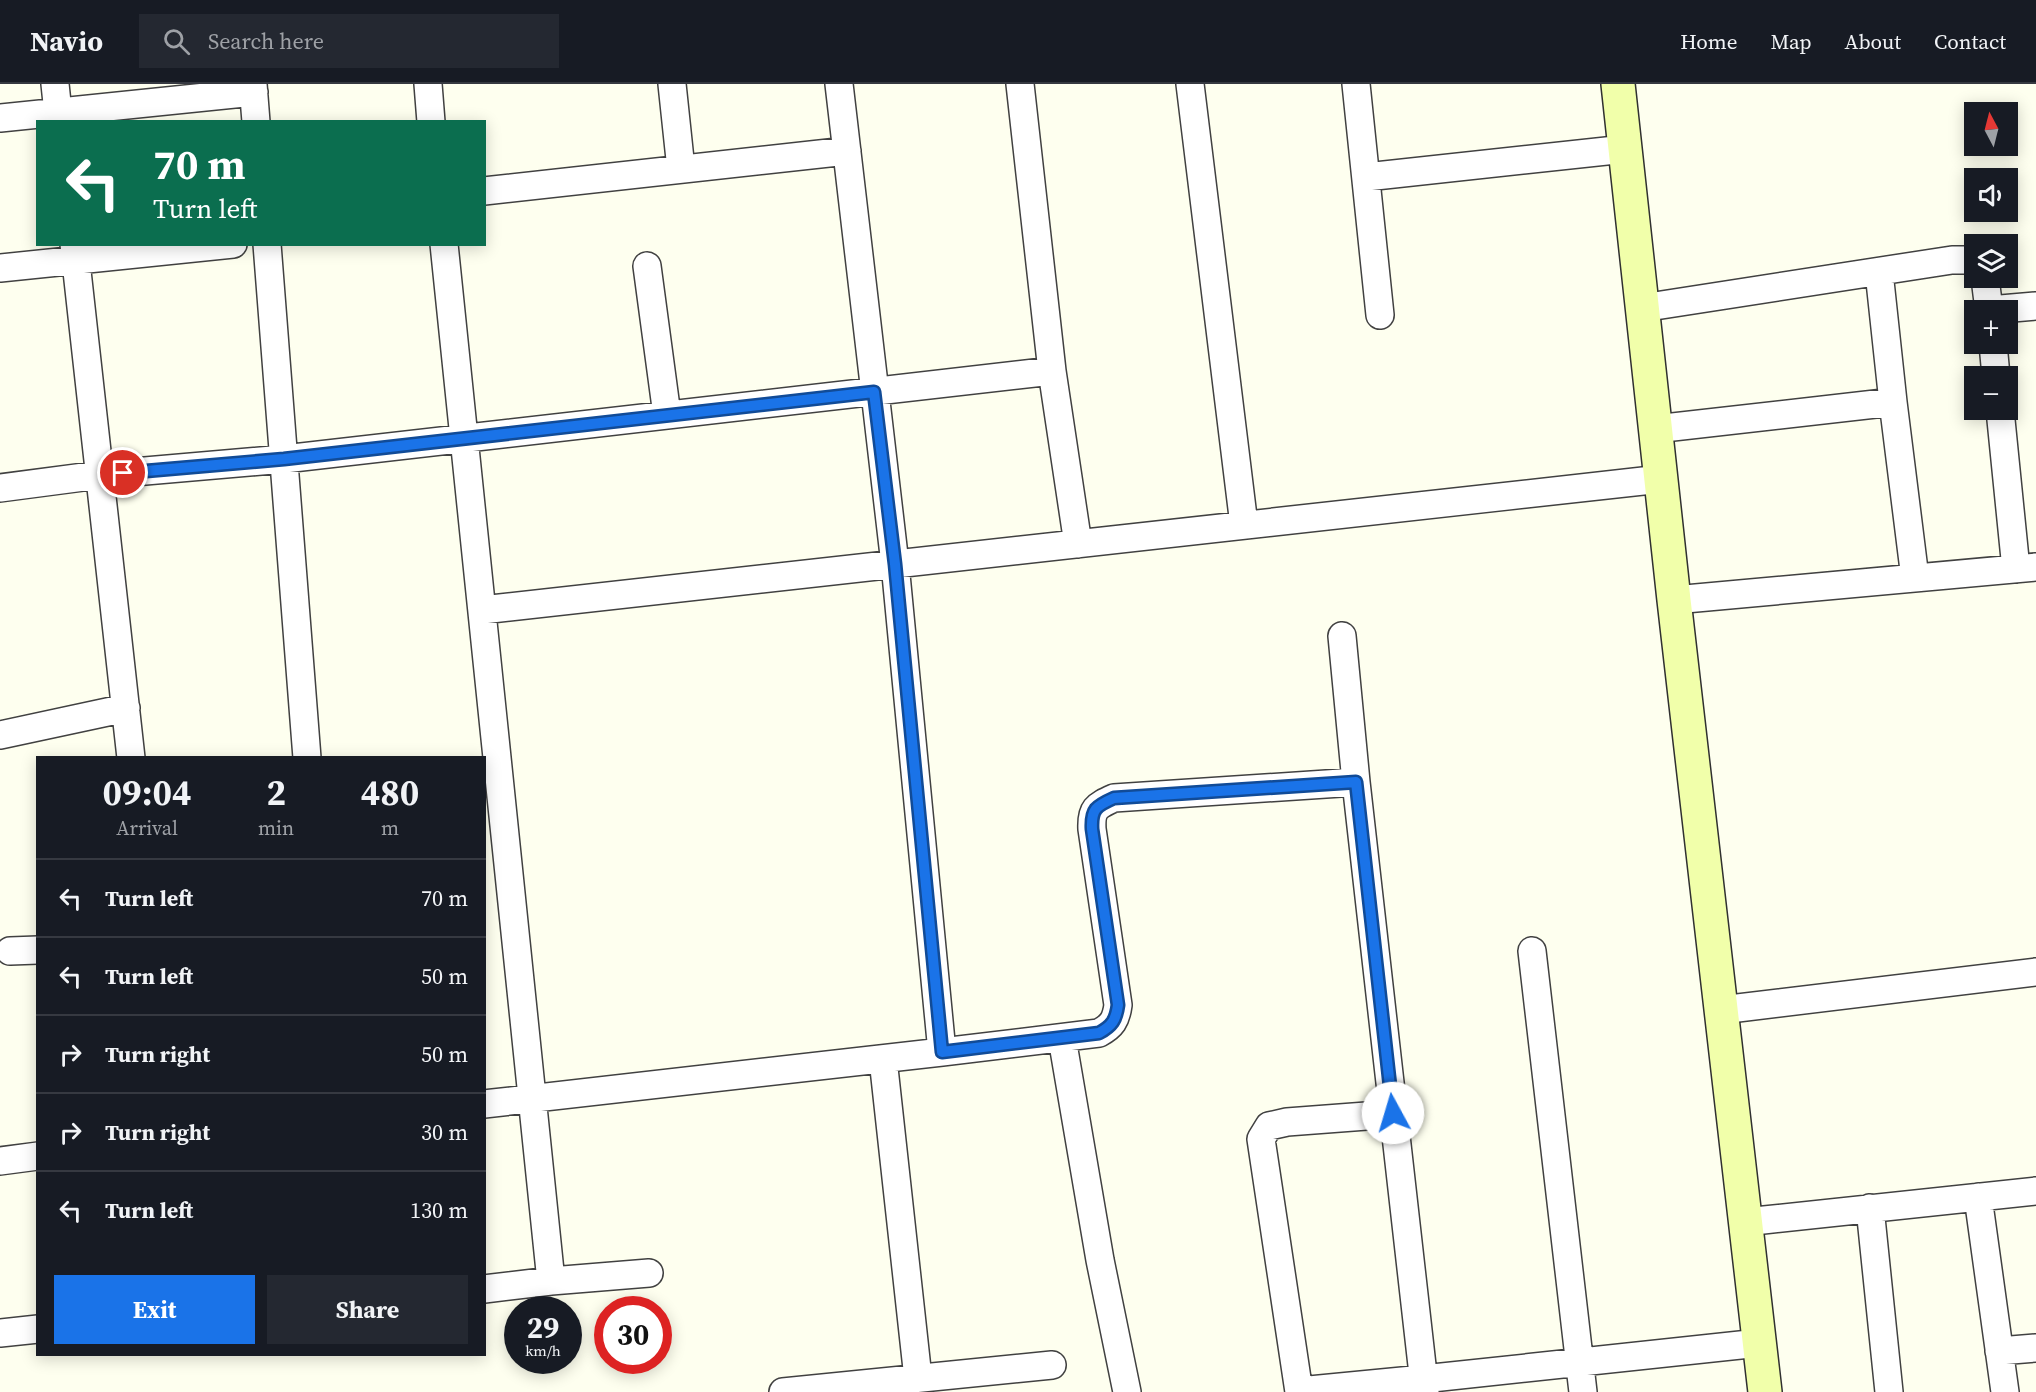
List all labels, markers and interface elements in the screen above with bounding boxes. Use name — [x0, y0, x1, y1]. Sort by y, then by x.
search box — [139, 14, 559, 68]
text: Navio — [30, 22, 103, 60]
icon: search — [160, 25, 193, 58]
text: Search here — [208, 26, 324, 56]
text: Home — [1680, 27, 1738, 56]
text: Map — [1771, 27, 1812, 56]
text: About — [1845, 27, 1901, 56]
text: Contact — [1934, 27, 2006, 56]
north arrow — [1964, 102, 2018, 156]
map controls — [1964, 102, 2018, 420]
text: 70 m — [153, 135, 246, 193]
icon: left — [54, 144, 132, 222]
button: sound — [1964, 168, 2018, 222]
text: Turn left — [153, 190, 257, 227]
button: layers — [1964, 234, 2018, 288]
button: + — [1964, 300, 2018, 354]
button: − — [1964, 366, 2018, 420]
pin — [97, 447, 148, 498]
icon: arrive — [106, 456, 139, 489]
text: 09:04 — [103, 768, 191, 817]
text: 2 — [266, 768, 286, 817]
text: 480 — [361, 768, 419, 817]
text: Arrival — [116, 814, 178, 842]
text: min — [258, 814, 294, 842]
text: m — [381, 814, 399, 842]
icon: left — [54, 882, 87, 915]
text: Turn left — [105, 883, 193, 913]
text: 70 m — [421, 883, 468, 913]
icon: left — [54, 960, 87, 993]
text: Turn left — [105, 961, 193, 991]
text: 50 m — [421, 961, 468, 991]
icon: right — [54, 1038, 87, 1071]
text: Turn right — [105, 1039, 210, 1069]
text: 50 m — [421, 1039, 468, 1069]
position arrow — [1361, 1081, 1425, 1145]
icon: right — [54, 1116, 87, 1149]
text: Turn right — [105, 1117, 210, 1147]
text: 30 m — [421, 1117, 468, 1147]
icon: left — [54, 1194, 87, 1227]
text: Turn left — [105, 1195, 193, 1225]
text: 130 m — [410, 1195, 468, 1225]
button: Exit — [54, 1275, 255, 1344]
button: Share — [267, 1275, 468, 1344]
speed limit sign: 30 — [594, 1296, 672, 1374]
text: 29 — [527, 1307, 559, 1348]
text: km/h — [525, 1340, 561, 1361]

